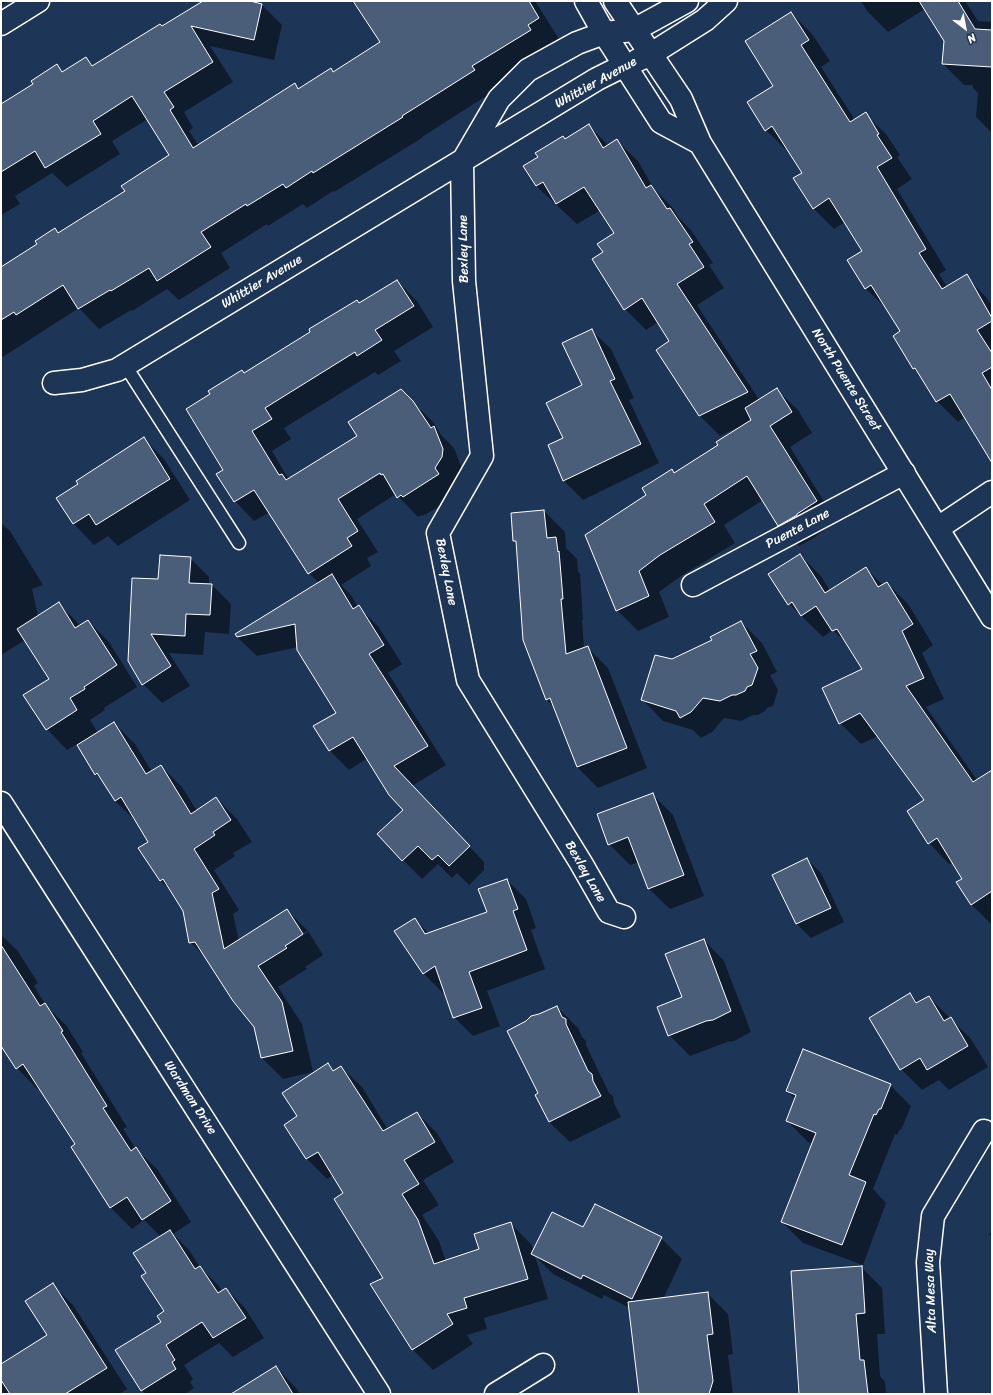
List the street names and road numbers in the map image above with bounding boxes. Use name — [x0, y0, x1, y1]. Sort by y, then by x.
street label: Whittier Avenue — [552, 54, 640, 112]
street label: Bexley Lane — [456, 215, 472, 283]
street label: Whittier Avenue — [219, 252, 305, 312]
street label: North Puente Street — [808, 326, 884, 434]
street label: Puente Lane — [763, 506, 833, 552]
street label: Bexley Lane — [432, 537, 460, 607]
street label: Bexley Lane — [561, 839, 609, 905]
street label: Wardman Drive — [160, 1058, 220, 1138]
street label: Alta Mesa Way — [922, 1249, 940, 1333]

